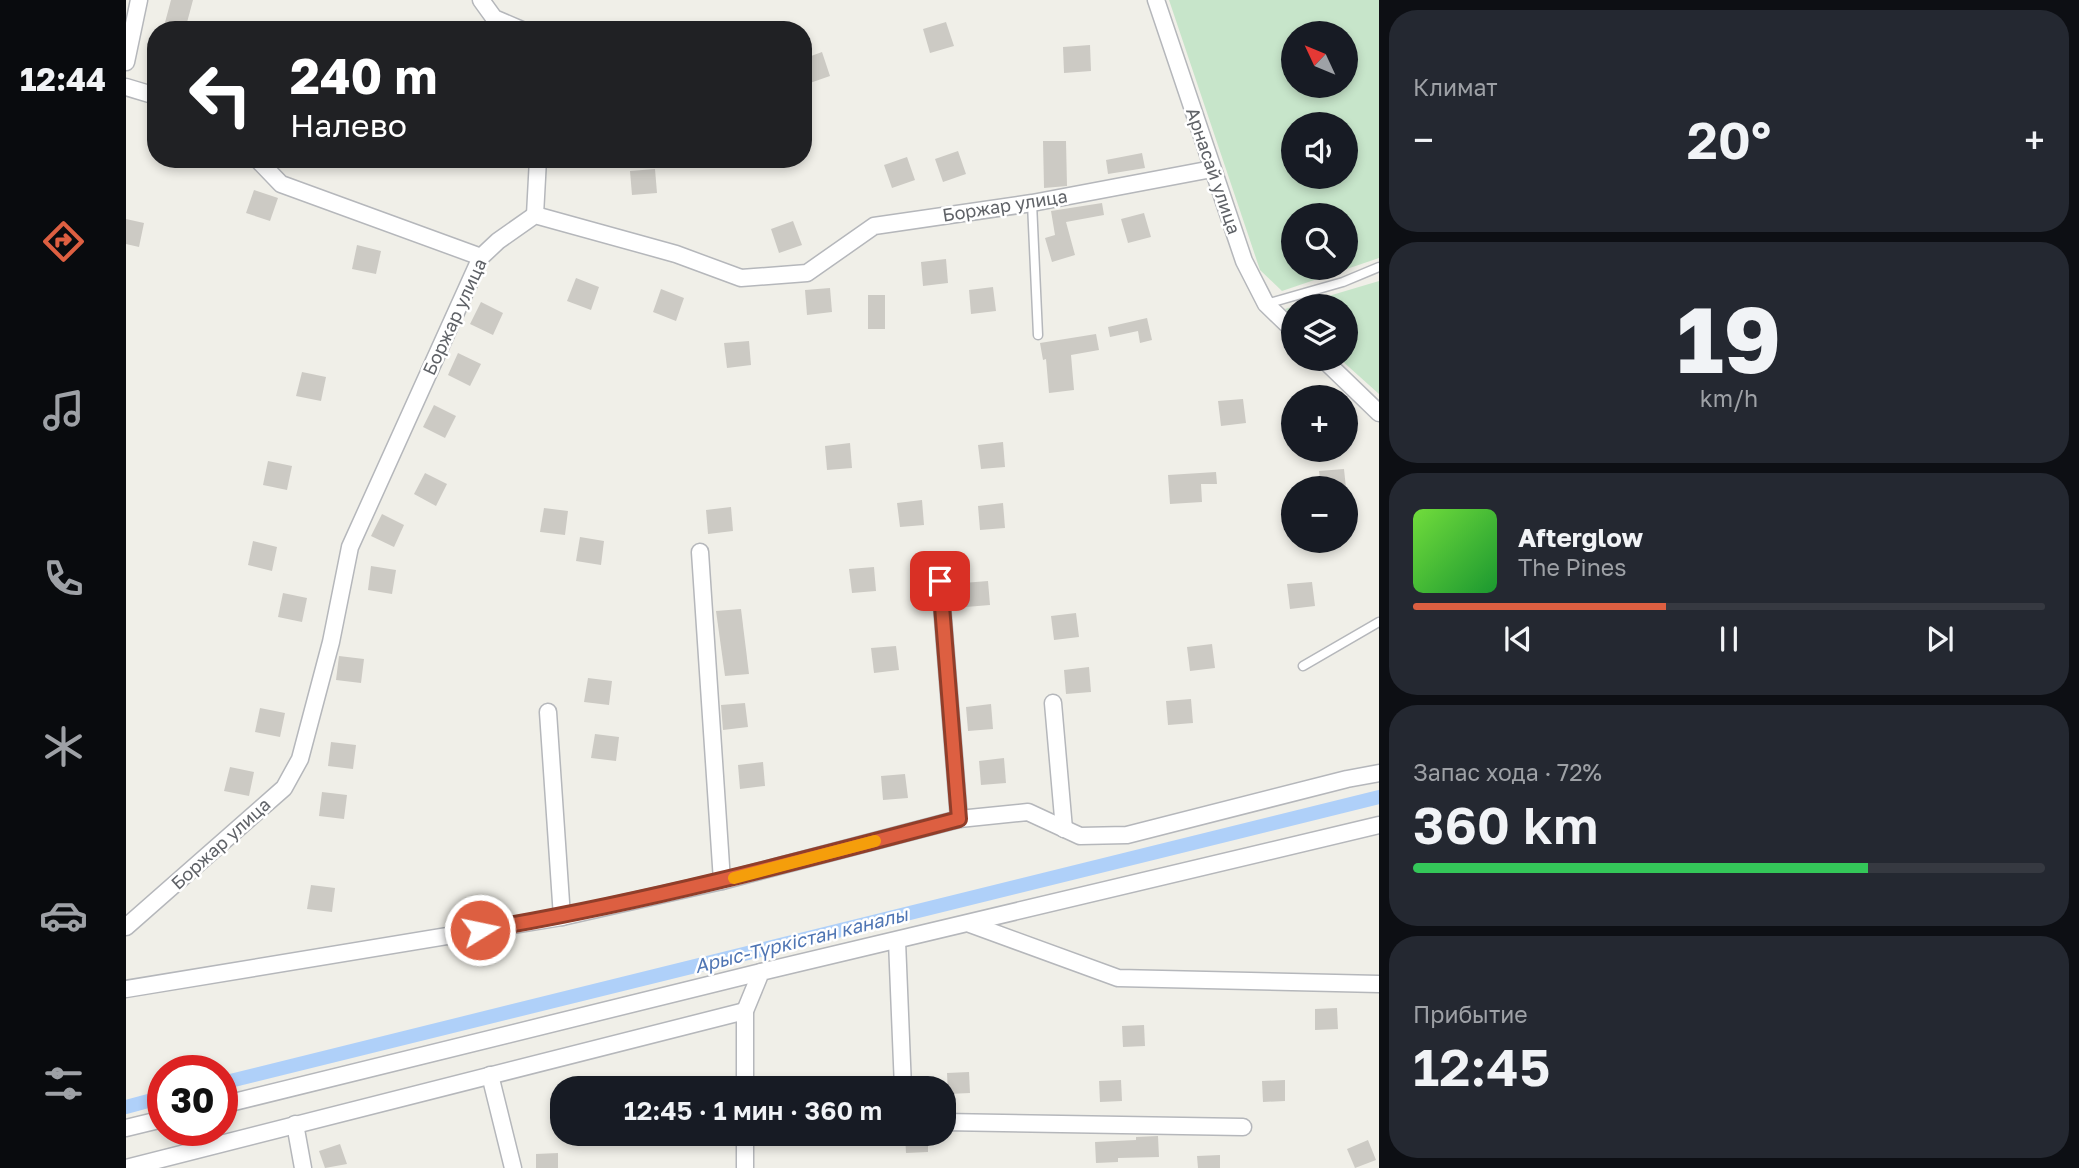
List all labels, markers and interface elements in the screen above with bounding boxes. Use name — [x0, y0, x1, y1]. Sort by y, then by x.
north arrow — [1281, 21, 1358, 98]
map controls — [1281, 21, 1358, 553]
text: 240 m — [290, 46, 438, 105]
icon: left — [175, 49, 266, 140]
text: 12:44 — [20, 60, 106, 98]
text: Климат — [1413, 73, 1498, 101]
street label: Арнасай улица — [1182, 104, 1246, 237]
text: Налево — [290, 106, 407, 144]
text: 20° — [1687, 108, 1771, 170]
button: sound — [1281, 112, 1358, 189]
text: − — [1413, 117, 1434, 162]
text: + — [2024, 117, 2045, 162]
street label: Боржар улица — [941, 184, 1069, 226]
button: search — [1281, 203, 1358, 280]
icon: directions — [39, 217, 88, 266]
street label: Боржар улица — [417, 255, 491, 378]
text: 19 — [1677, 284, 1781, 393]
button: layers — [1281, 294, 1358, 371]
text: km/h — [1700, 384, 1758, 412]
button: + — [1281, 385, 1358, 462]
icon: music — [39, 386, 88, 435]
button: − — [1281, 476, 1358, 553]
text: Afterglow — [1518, 522, 1643, 553]
pin — [910, 551, 970, 611]
text: The Pines — [1518, 553, 1626, 581]
icon: phone — [39, 554, 88, 603]
icon: arrive — [921, 562, 959, 600]
icon: previous — [1499, 620, 1537, 658]
icon: pause — [1710, 620, 1748, 658]
icon: next — [1921, 620, 1959, 658]
icon: climate — [39, 722, 88, 771]
text: Запас хода · 72% — [1413, 758, 1602, 786]
street label: Боржар улица — [166, 793, 275, 894]
text: 360 km — [1413, 793, 1598, 855]
icon: car — [39, 891, 88, 940]
position arrow — [443, 893, 517, 967]
water label: Арыс-Түркістан каналы — [692, 902, 911, 978]
text: Прибытие — [1413, 1000, 1528, 1028]
text: 12:45 — [1413, 1035, 1550, 1097]
speed limit sign: 30 — [147, 1055, 238, 1146]
icon: filters — [39, 1059, 88, 1108]
text: 12:45 · 1 мин · 360 m — [624, 1095, 882, 1126]

